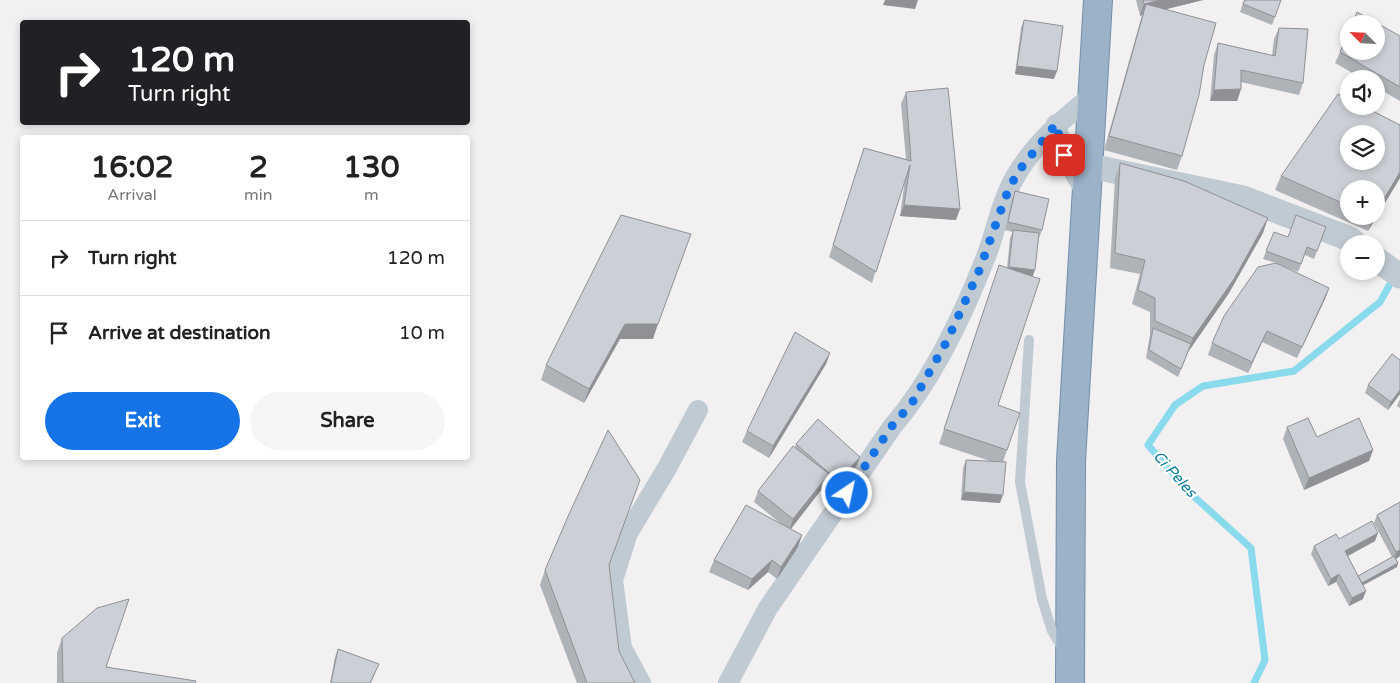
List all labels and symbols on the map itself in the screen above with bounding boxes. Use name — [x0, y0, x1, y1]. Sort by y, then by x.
north arrow — [1340, 15, 1385, 60]
pin — [1043, 134, 1085, 176]
water label: Ci Peles — [1150, 447, 1202, 502]
position arrow — [820, 466, 872, 518]

